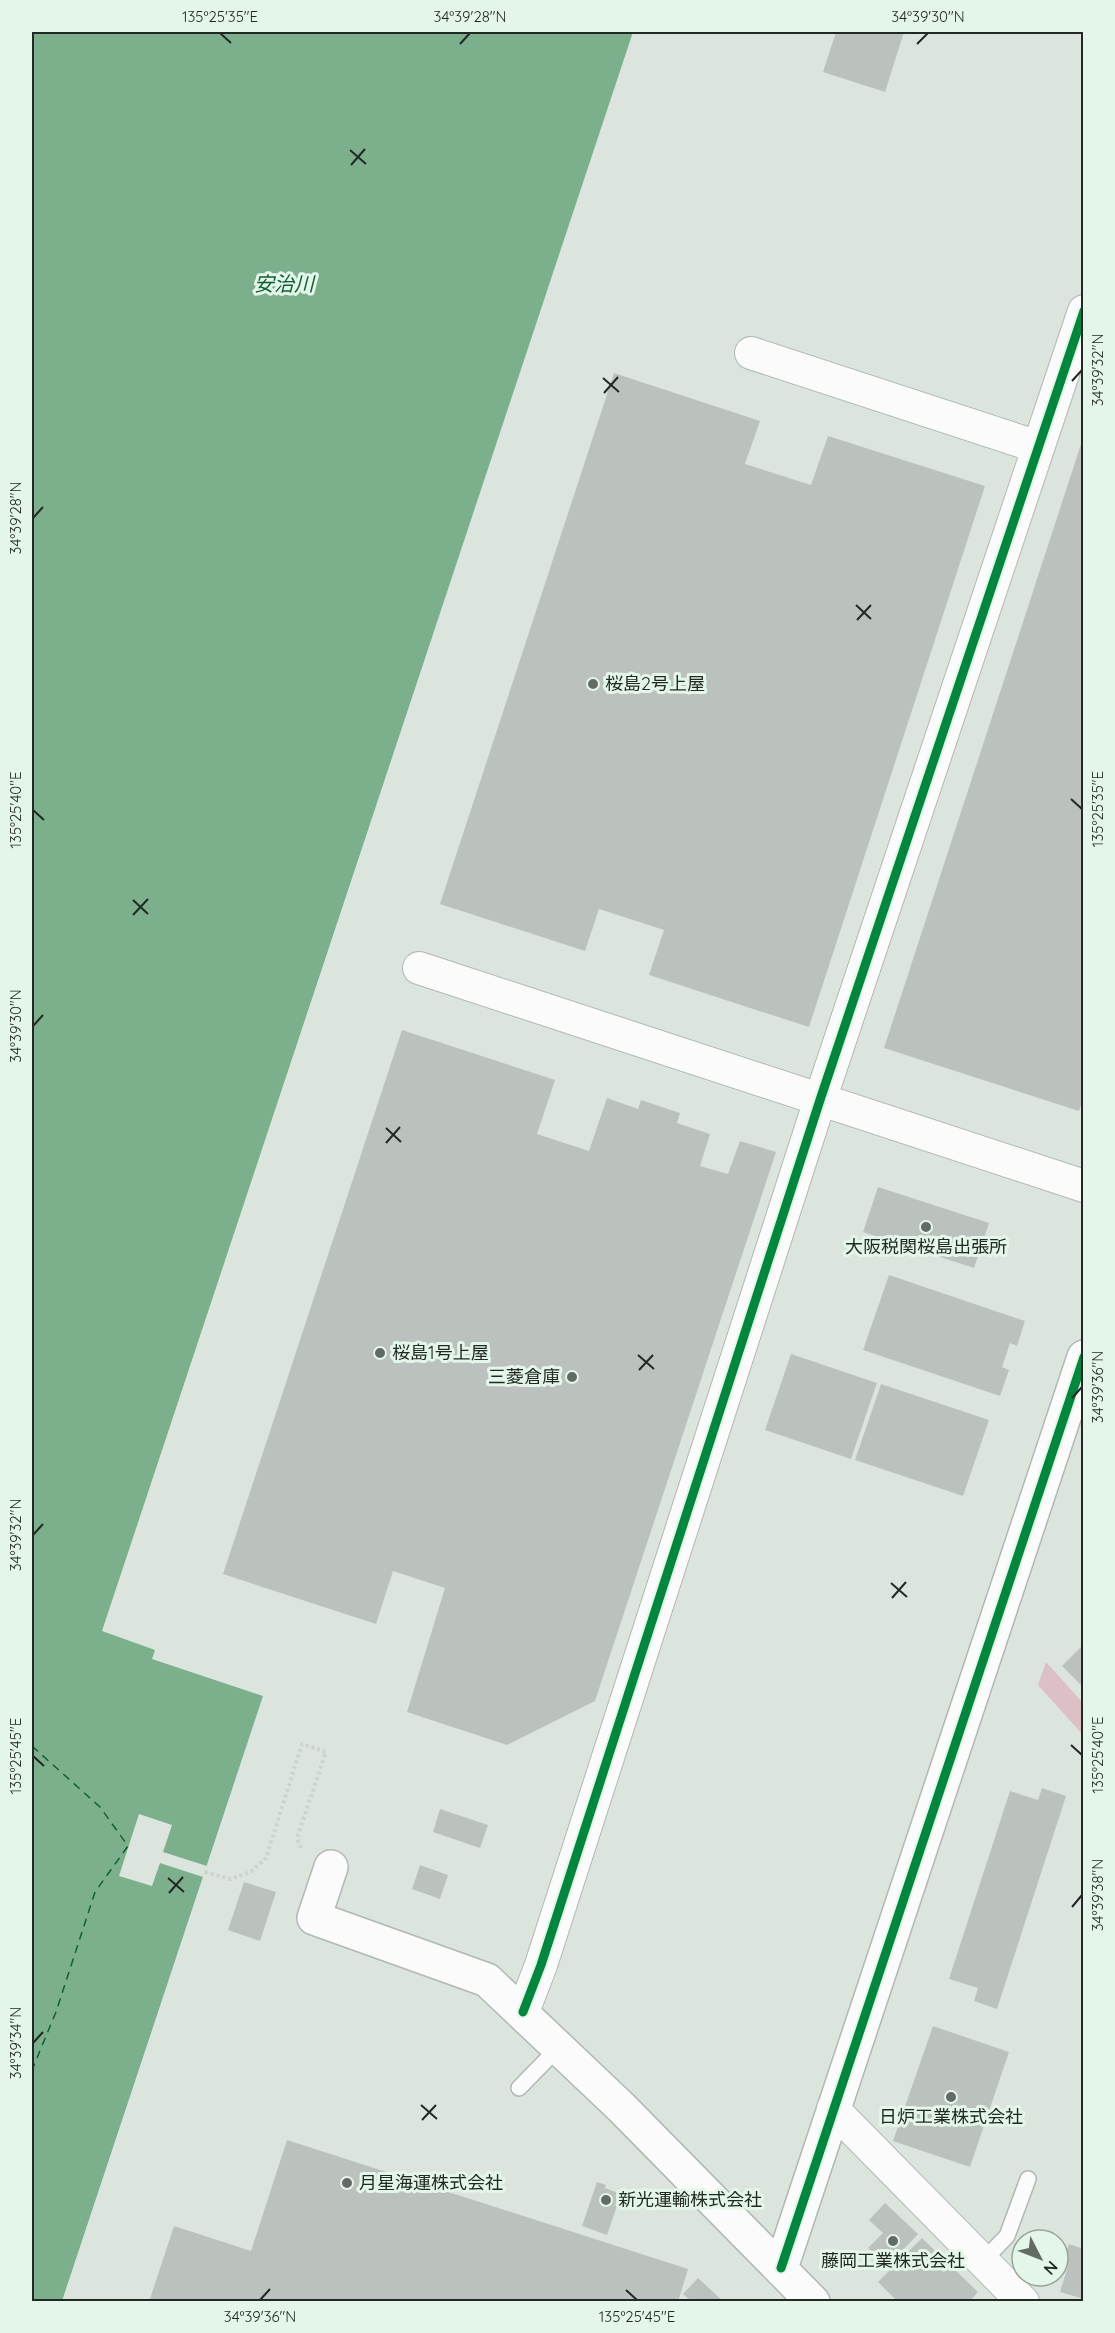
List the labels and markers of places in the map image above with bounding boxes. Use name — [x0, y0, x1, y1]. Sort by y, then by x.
place label: 桜島2号上屋 — [605, 672, 705, 695]
marker: 桜島2号上屋 — [586, 677, 600, 691]
marker: 大阪税関桜島出張所 — [919, 1220, 933, 1234]
place label: 大阪税関桜島出張所 — [845, 1235, 1007, 1258]
place label: 桜島1号上屋 — [392, 1341, 489, 1364]
marker: 桜島1号上屋 — [373, 1346, 387, 1360]
place label: 三菱倉庫 — [488, 1365, 560, 1388]
marker: 三菱倉庫 — [565, 1370, 579, 1384]
marker: 日炉工業株式会社 — [944, 2090, 958, 2104]
place label: 日炉工業株式会社 — [879, 2105, 1023, 2128]
place label: 月星海運株式会社 — [359, 2171, 503, 2194]
marker: 月星海運株式会社 — [340, 2176, 354, 2190]
place label: 新光運輸株式会社 — [618, 2188, 762, 2211]
marker: 新光運輸株式会社 — [599, 2193, 613, 2207]
marker: 藤岡工業株式会社 — [886, 2234, 900, 2248]
place label: 藤岡工業株式会社 — [821, 2249, 965, 2272]

